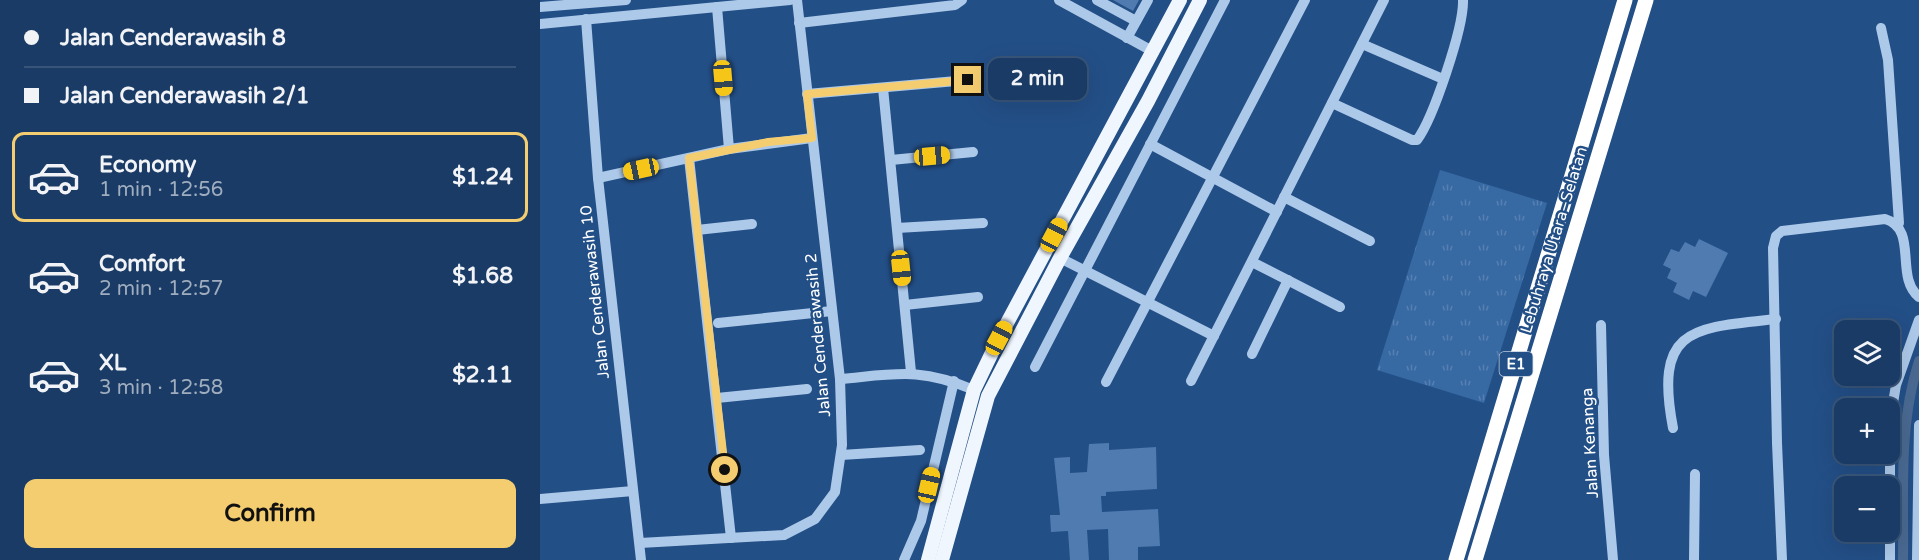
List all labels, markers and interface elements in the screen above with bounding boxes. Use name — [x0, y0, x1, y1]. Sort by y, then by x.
text: Jalan Cenderawasih 8 — [60, 25, 286, 51]
car — [712, 59, 734, 97]
callout: 2 min — [989, 59, 1088, 101]
route end — [954, 66, 981, 93]
text: 2 min — [1011, 67, 1064, 91]
text: Jalan Cenderawasih 2/1 — [60, 83, 309, 109]
street label: Lebuhraya Utara–Selatan — [1516, 144, 1592, 336]
car — [913, 145, 951, 167]
icon: car — [27, 150, 81, 204]
text: Economy — [99, 152, 196, 178]
car — [622, 156, 660, 182]
text: $1.24 — [452, 164, 513, 190]
text: 1 min · 12:56 — [99, 178, 223, 202]
street label: Jalan Cenderawasih 10 — [576, 204, 614, 380]
car — [1038, 215, 1070, 255]
icon: car — [27, 249, 81, 303]
car — [890, 249, 912, 287]
text: Comfort — [99, 251, 185, 277]
street label: Jalan Cenderawasih 2 — [801, 252, 835, 418]
text: $1.68 — [452, 263, 513, 289]
text: 2 min · 12:57 — [99, 277, 223, 301]
car — [983, 318, 1015, 358]
map controls — [1834, 320, 1900, 542]
button: layers — [1834, 320, 1900, 386]
icon: car — [27, 348, 81, 402]
text: XL — [99, 350, 126, 376]
road number: E1 — [1500, 352, 1532, 376]
text: $2.11 — [452, 362, 513, 388]
text: 3 min · 12:58 — [99, 376, 223, 400]
street label: Jalan Kenanga — [1577, 387, 1603, 499]
button: + — [1834, 398, 1900, 464]
route start — [711, 456, 738, 483]
car — [916, 465, 942, 505]
button: − — [1834, 476, 1900, 542]
button: Confirm — [24, 479, 516, 548]

